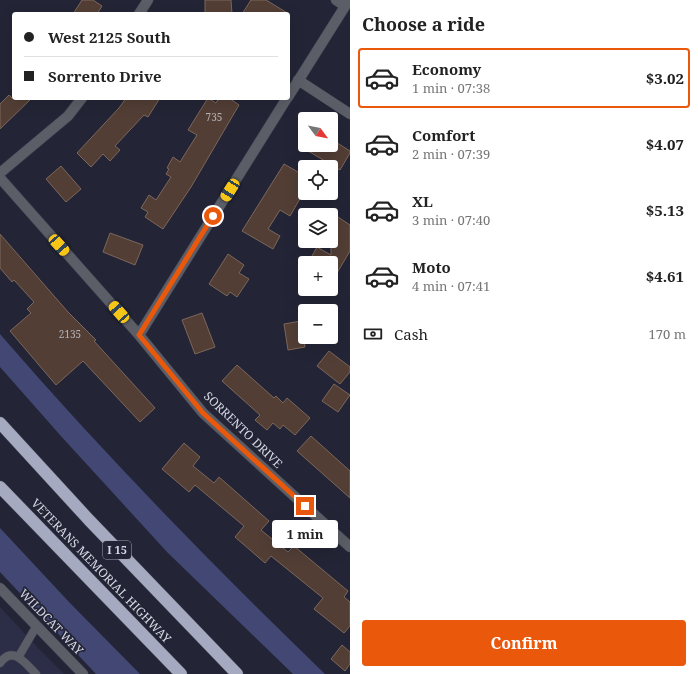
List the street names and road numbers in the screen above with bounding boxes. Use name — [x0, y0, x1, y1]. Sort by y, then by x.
street label: SORRENTO DRIVE — [200, 388, 286, 472]
street label: VETERANS MEMORIAL HIGHWAY — [28, 495, 175, 647]
road number: I 15 — [103, 541, 131, 559]
street label: WILDCAT WAY — [16, 585, 88, 659]

